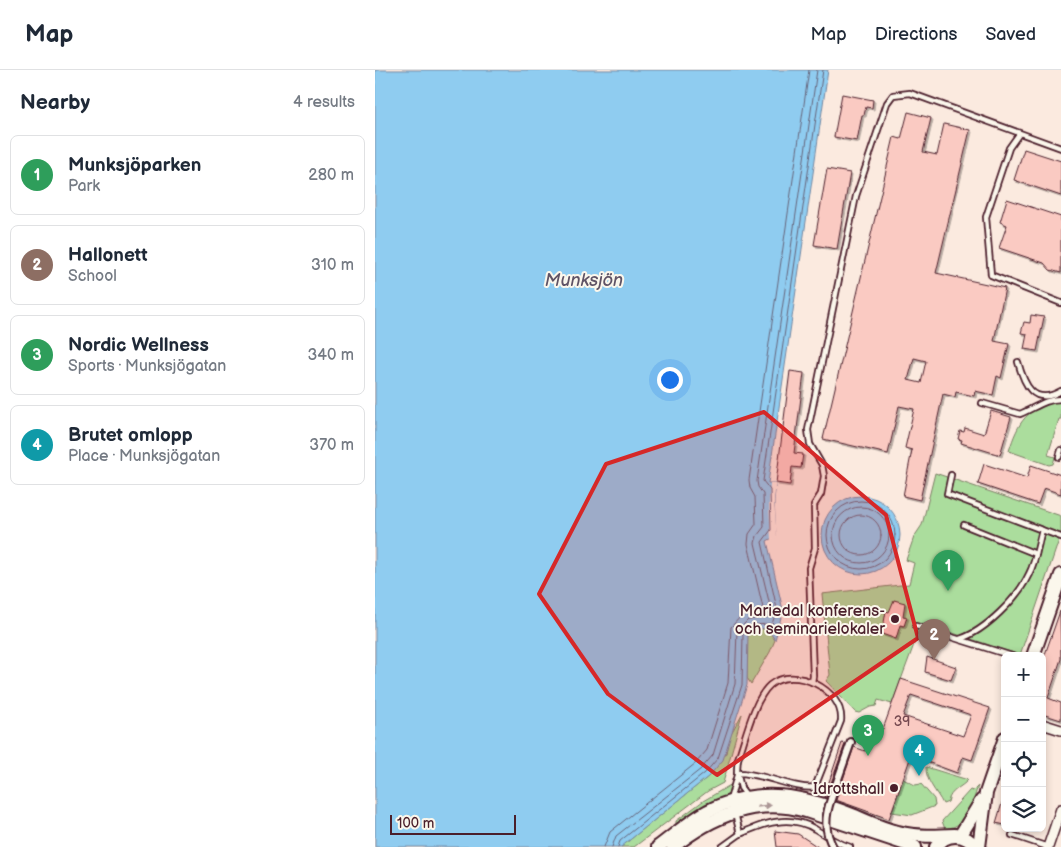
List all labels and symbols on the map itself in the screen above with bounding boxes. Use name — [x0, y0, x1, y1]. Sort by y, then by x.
water label: Munksjön — [545, 270, 623, 291]
your location — [657, 367, 683, 393]
pin: 1 — [932, 550, 964, 591]
place label: Mariedal konferens- och seminarielokaler — [735, 602, 885, 639]
marker: Mariedal konferens- och seminarielokaler — [889, 613, 901, 625]
pin: 2 — [918, 619, 950, 660]
house number: 39 — [894, 713, 910, 730]
pin: 3 — [852, 715, 884, 756]
pin: 4 — [903, 735, 935, 776]
place label: Idrottshall — [813, 780, 884, 799]
marker: Idrottshall — [888, 782, 900, 794]
one-way arrow — [756, 802, 772, 810]
scale bar — [390, 812, 516, 835]

